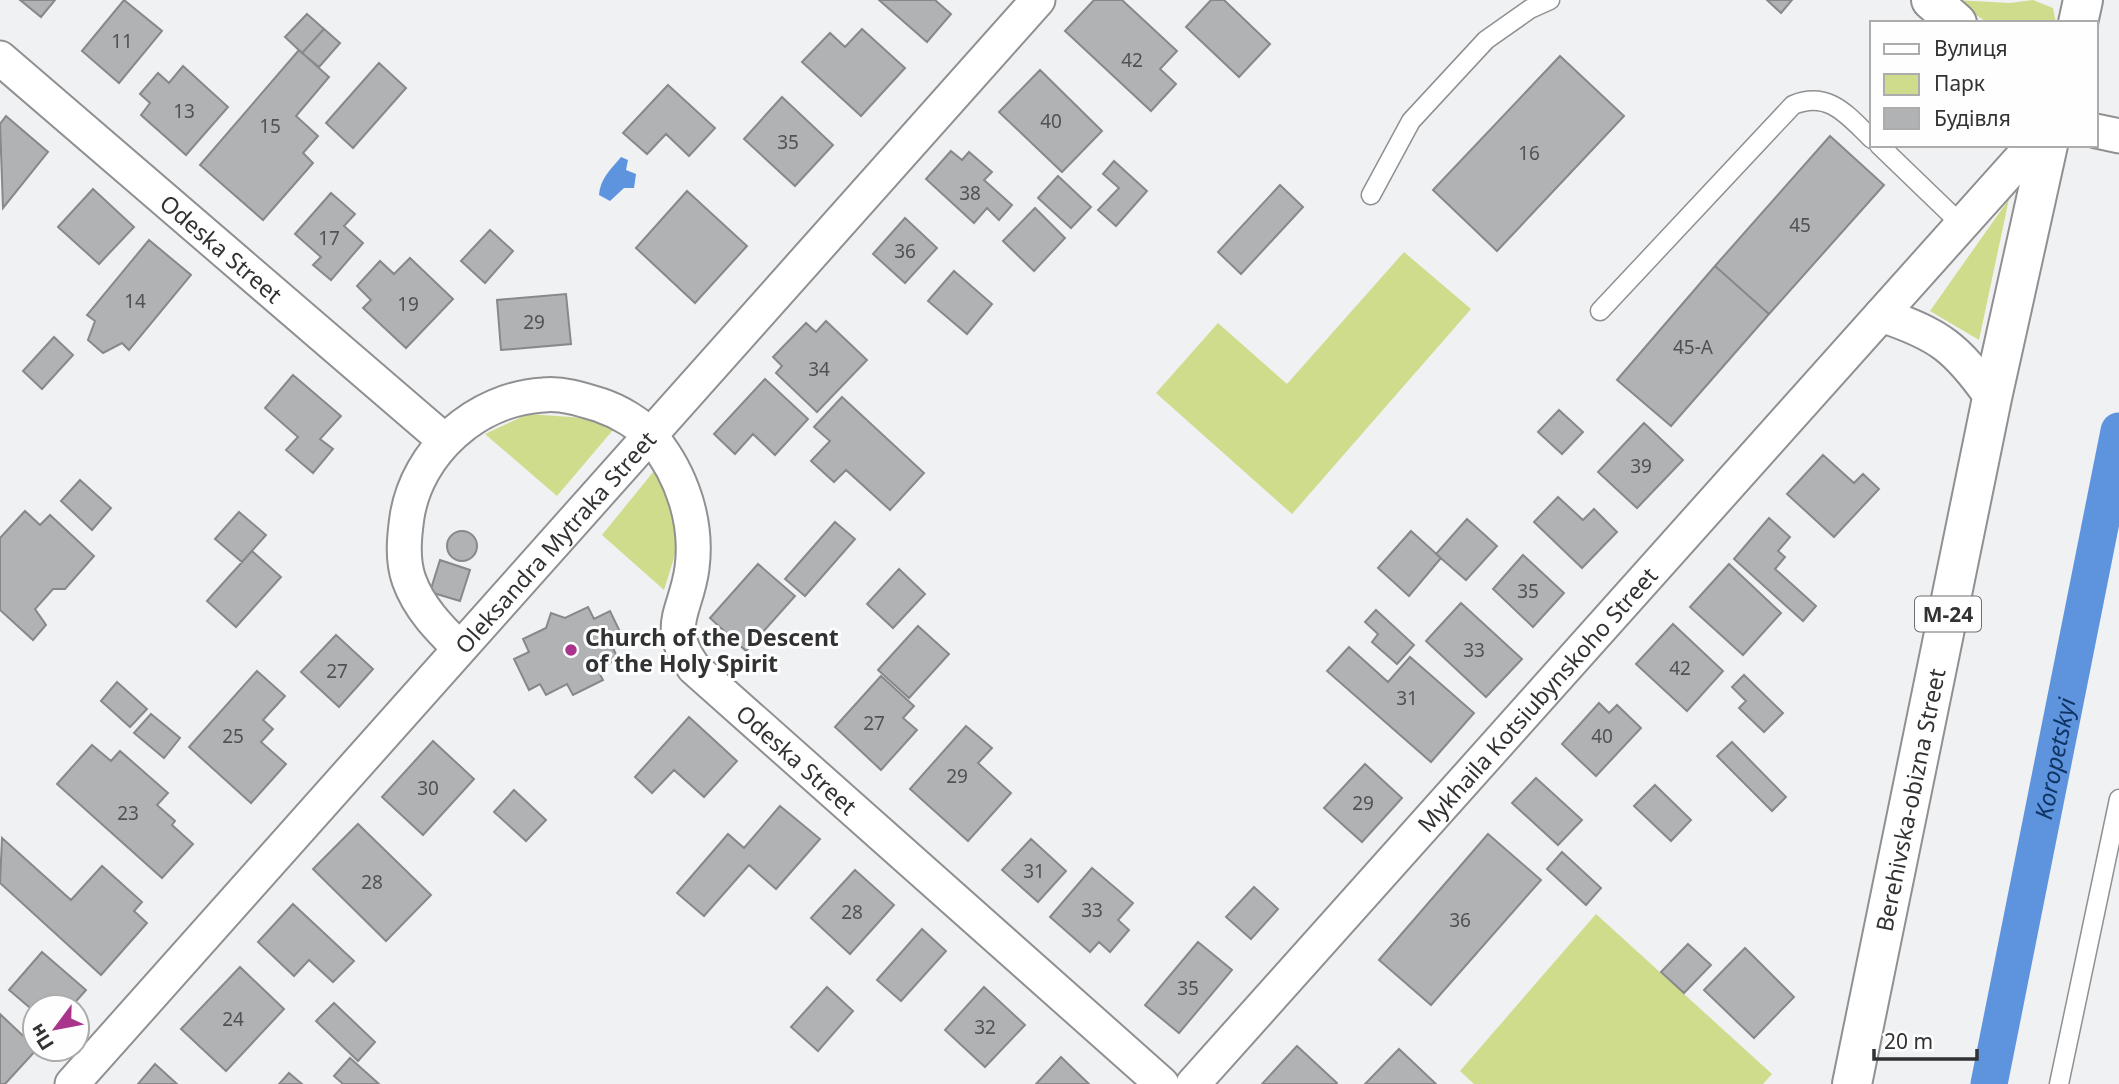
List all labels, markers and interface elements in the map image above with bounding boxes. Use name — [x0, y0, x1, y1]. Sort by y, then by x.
legend — [1870, 21, 2098, 147]
house number: 11 — [111, 28, 133, 54]
text: Вулиця — [1934, 34, 2008, 62]
house number: 42 — [1121, 47, 1143, 73]
text: Парк — [1934, 69, 1985, 97]
house number: 13 — [173, 98, 195, 124]
text: Будівля — [1934, 104, 2011, 132]
house number: 40 — [1040, 108, 1062, 134]
house number: 15 — [259, 113, 281, 139]
house number: 35 — [777, 129, 799, 155]
house number: 16 — [1518, 140, 1540, 166]
house number: 38 — [959, 180, 981, 206]
street label: Odeska Street — [153, 187, 289, 310]
house number: 45 — [1789, 212, 1811, 238]
house number: 17 — [318, 225, 340, 251]
house number: 36 — [894, 238, 916, 264]
house number: 14 — [124, 288, 146, 314]
house number: 19 — [397, 291, 419, 317]
house number: 29 — [523, 309, 545, 335]
house number: 45-А — [1673, 334, 1714, 360]
house number: 34 — [808, 356, 830, 382]
street label: Oleksandra Mytraka Street — [447, 424, 663, 660]
house number: 39 — [1630, 453, 1652, 479]
street label: Mykhaila Kotsiubynskoho Street — [1410, 560, 1664, 839]
house number: 35 — [1517, 578, 1539, 604]
road number: М-24 — [1915, 596, 1981, 632]
place label: Church of the Descent of the Holy Spirit — [585, 621, 839, 679]
house number: 33 — [1463, 637, 1485, 663]
marker: Church of the Descent of the Holy Spirit — [563, 642, 579, 658]
house number: 42 — [1669, 655, 1691, 681]
house number: 27 — [326, 658, 348, 684]
street label: Berehivska-obizna Street — [1868, 666, 1952, 934]
house number: 31 — [1396, 685, 1418, 711]
water label: Koropetskyi — [2026, 694, 2082, 822]
street label: Odeska Street — [730, 697, 864, 822]
house number: 27 — [863, 710, 885, 736]
house number: 25 — [222, 723, 244, 749]
house number: 40 — [1591, 723, 1613, 749]
house number: 29 — [946, 763, 968, 789]
house number: 30 — [417, 775, 439, 801]
house number: 29 — [1352, 790, 1374, 816]
house number: 23 — [117, 800, 139, 826]
house number: 31 — [1023, 858, 1045, 884]
house number: 28 — [361, 869, 383, 895]
house number: 33 — [1081, 897, 1103, 923]
house number: 28 — [841, 899, 863, 925]
house number: 36 — [1449, 907, 1471, 933]
house number: 35 — [1177, 975, 1199, 1001]
north arrow — [21, 993, 91, 1063]
house number: 24 — [222, 1006, 244, 1032]
house number: 32 — [974, 1014, 996, 1040]
scale bar — [1874, 1018, 1977, 1062]
text: Пн — [23, 1019, 60, 1055]
text: 20 m — [1884, 1027, 1933, 1055]

